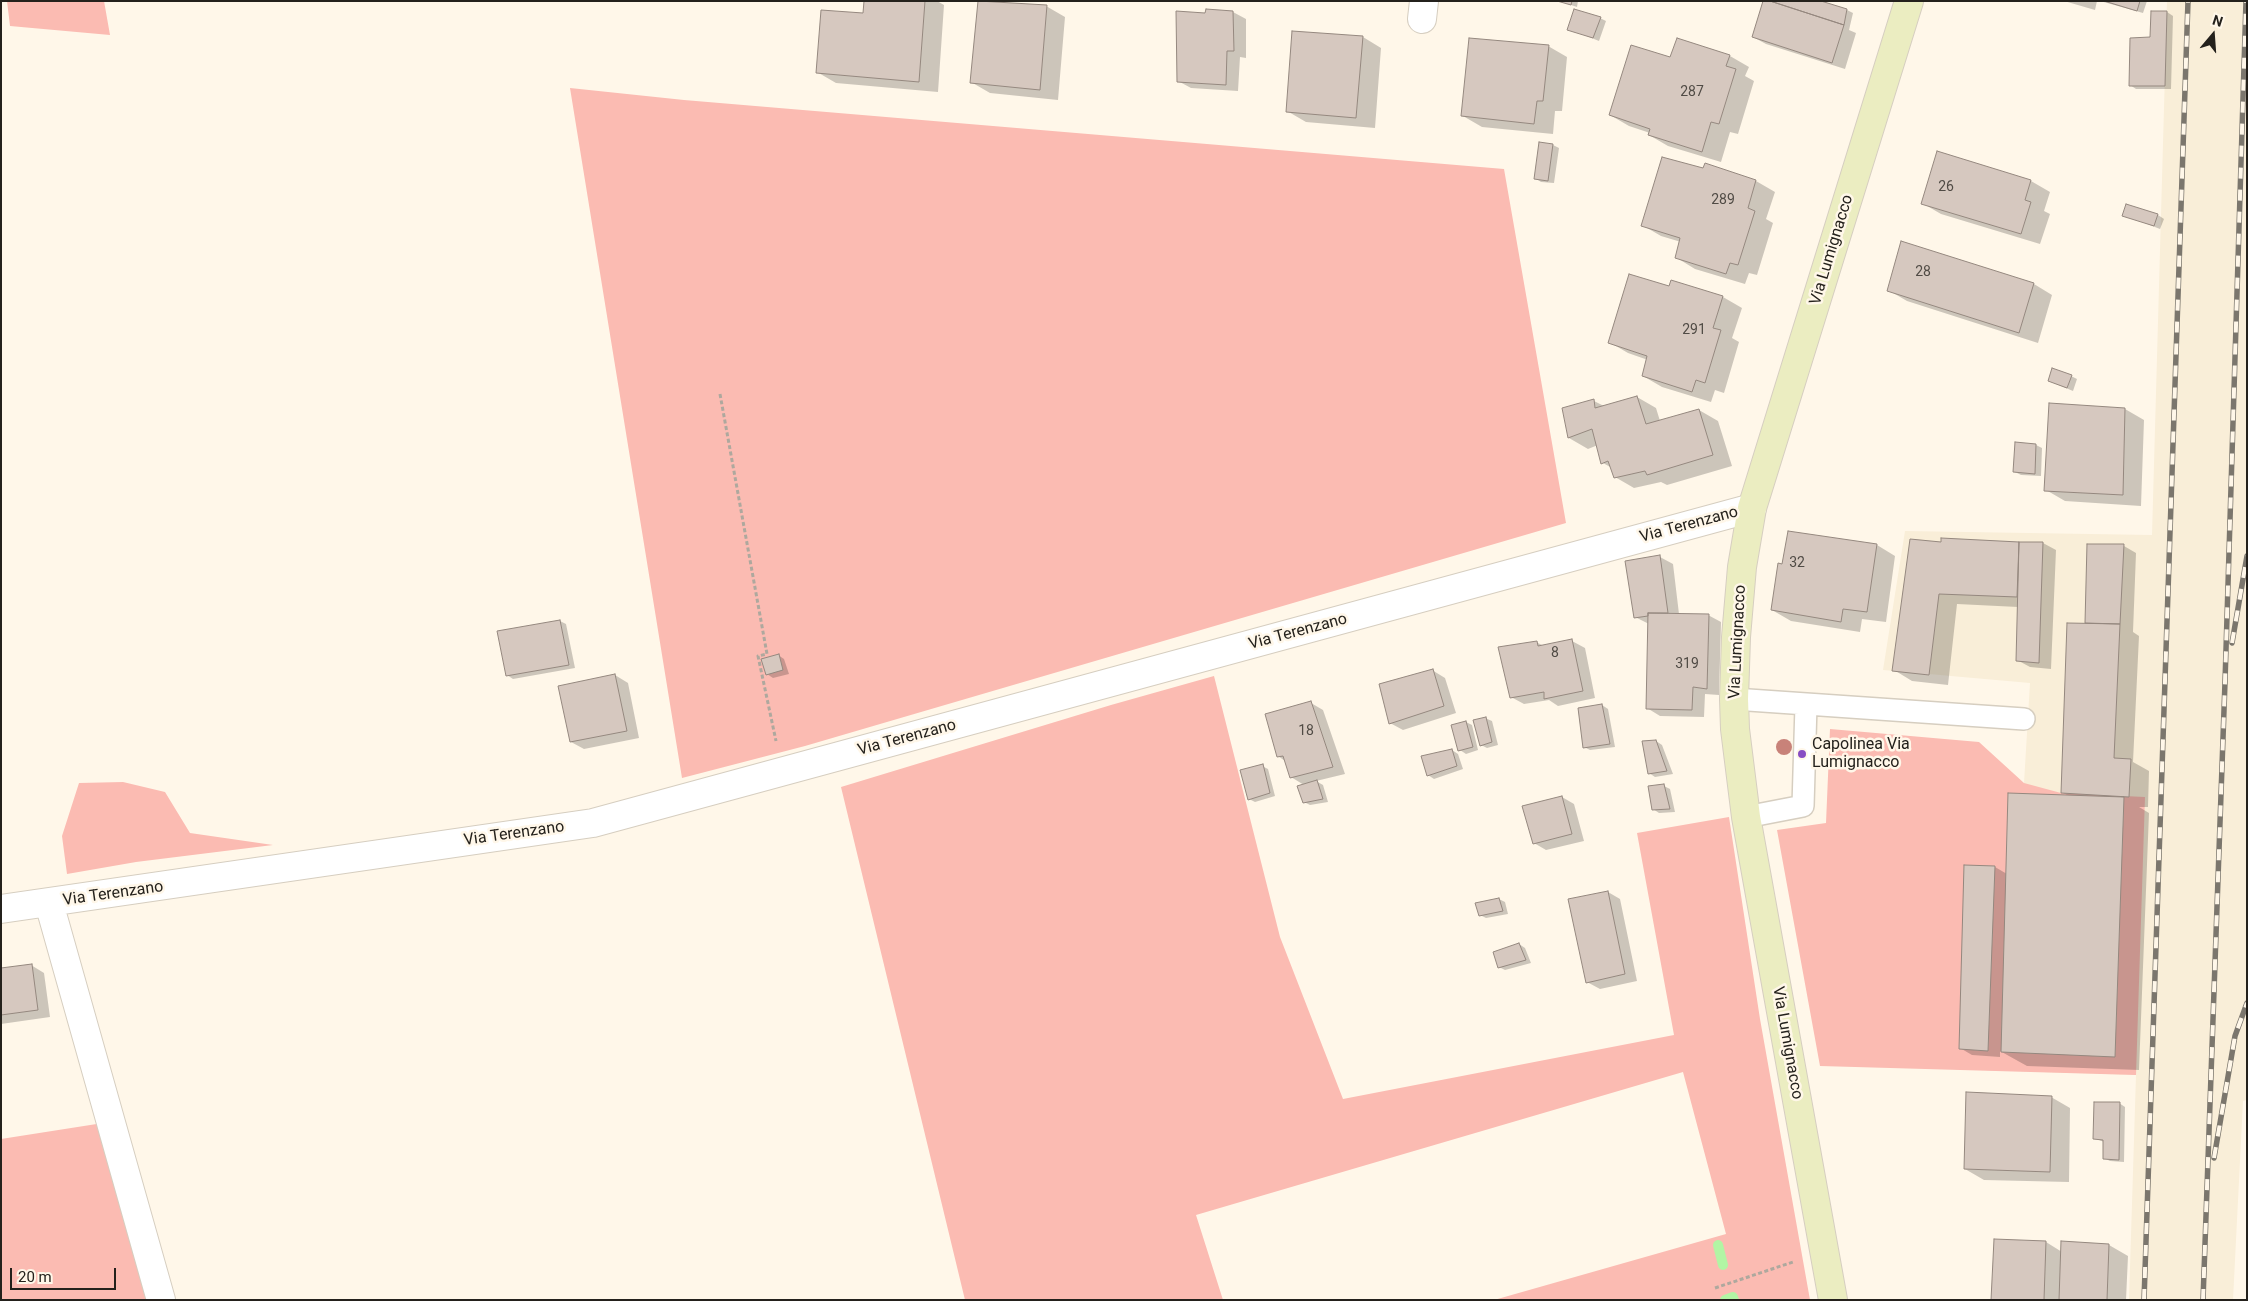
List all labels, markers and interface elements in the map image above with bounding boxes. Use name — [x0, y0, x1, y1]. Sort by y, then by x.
north arrow — [2188, 10, 2238, 60]
text: N — [2210, 12, 2225, 30]
house number: 287 — [1680, 84, 1704, 100]
house number: 26 — [1938, 179, 1954, 195]
house number: 289 — [1711, 192, 1735, 208]
street label: Via Lumignacco — [1806, 193, 1858, 307]
house number: 28 — [1915, 264, 1931, 280]
house number: 291 — [1682, 322, 1706, 338]
street label: Via Terenzano — [1638, 503, 1740, 547]
house number: 32 — [1789, 555, 1805, 571]
street label: Via Lumignacco — [1725, 584, 1751, 700]
street label: Via Terenzano — [1247, 610, 1349, 654]
house number: 8 — [1551, 645, 1559, 661]
house number: 319 — [1675, 656, 1699, 672]
street label: Via Terenzano — [856, 716, 958, 760]
house number: 18 — [1298, 723, 1314, 739]
place label: Capolinea Via Lumignacco — [1812, 735, 1910, 773]
marker: Capolinea Via Lumignacco — [1796, 748, 1808, 760]
street label: Via Terenzano — [463, 817, 565, 851]
street label: Via Terenzano — [62, 877, 164, 911]
street label: Via Lumignacco — [1768, 985, 1806, 1101]
scale bar — [12, 1258, 119, 1290]
text: 20 m — [18, 1268, 52, 1286]

